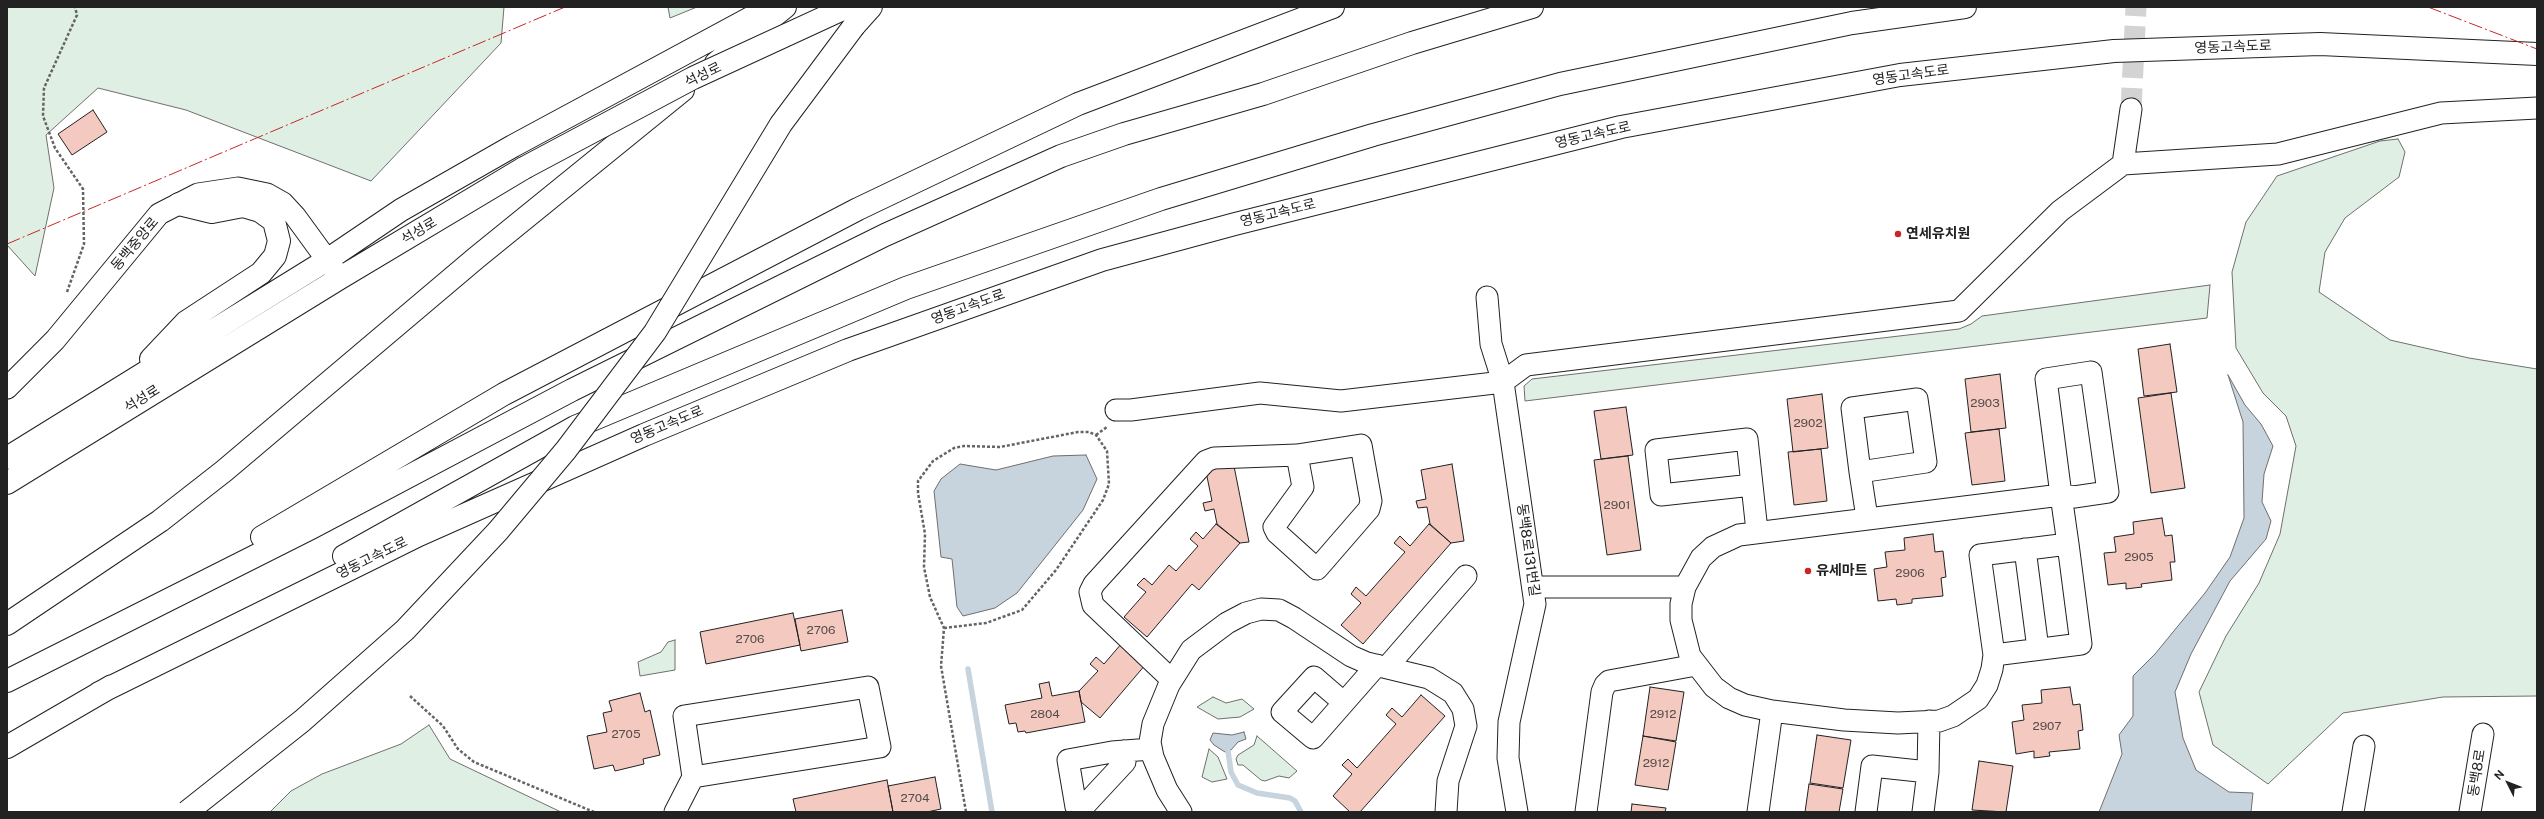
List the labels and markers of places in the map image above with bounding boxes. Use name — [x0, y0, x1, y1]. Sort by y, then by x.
place label: 연세유치원 — [1906, 226, 1970, 242]
marker: 연세유치원 — [1893, 229, 1903, 239]
place label: 유세마트 — [1816, 563, 1868, 579]
marker: 유세마트 — [1803, 566, 1813, 576]

